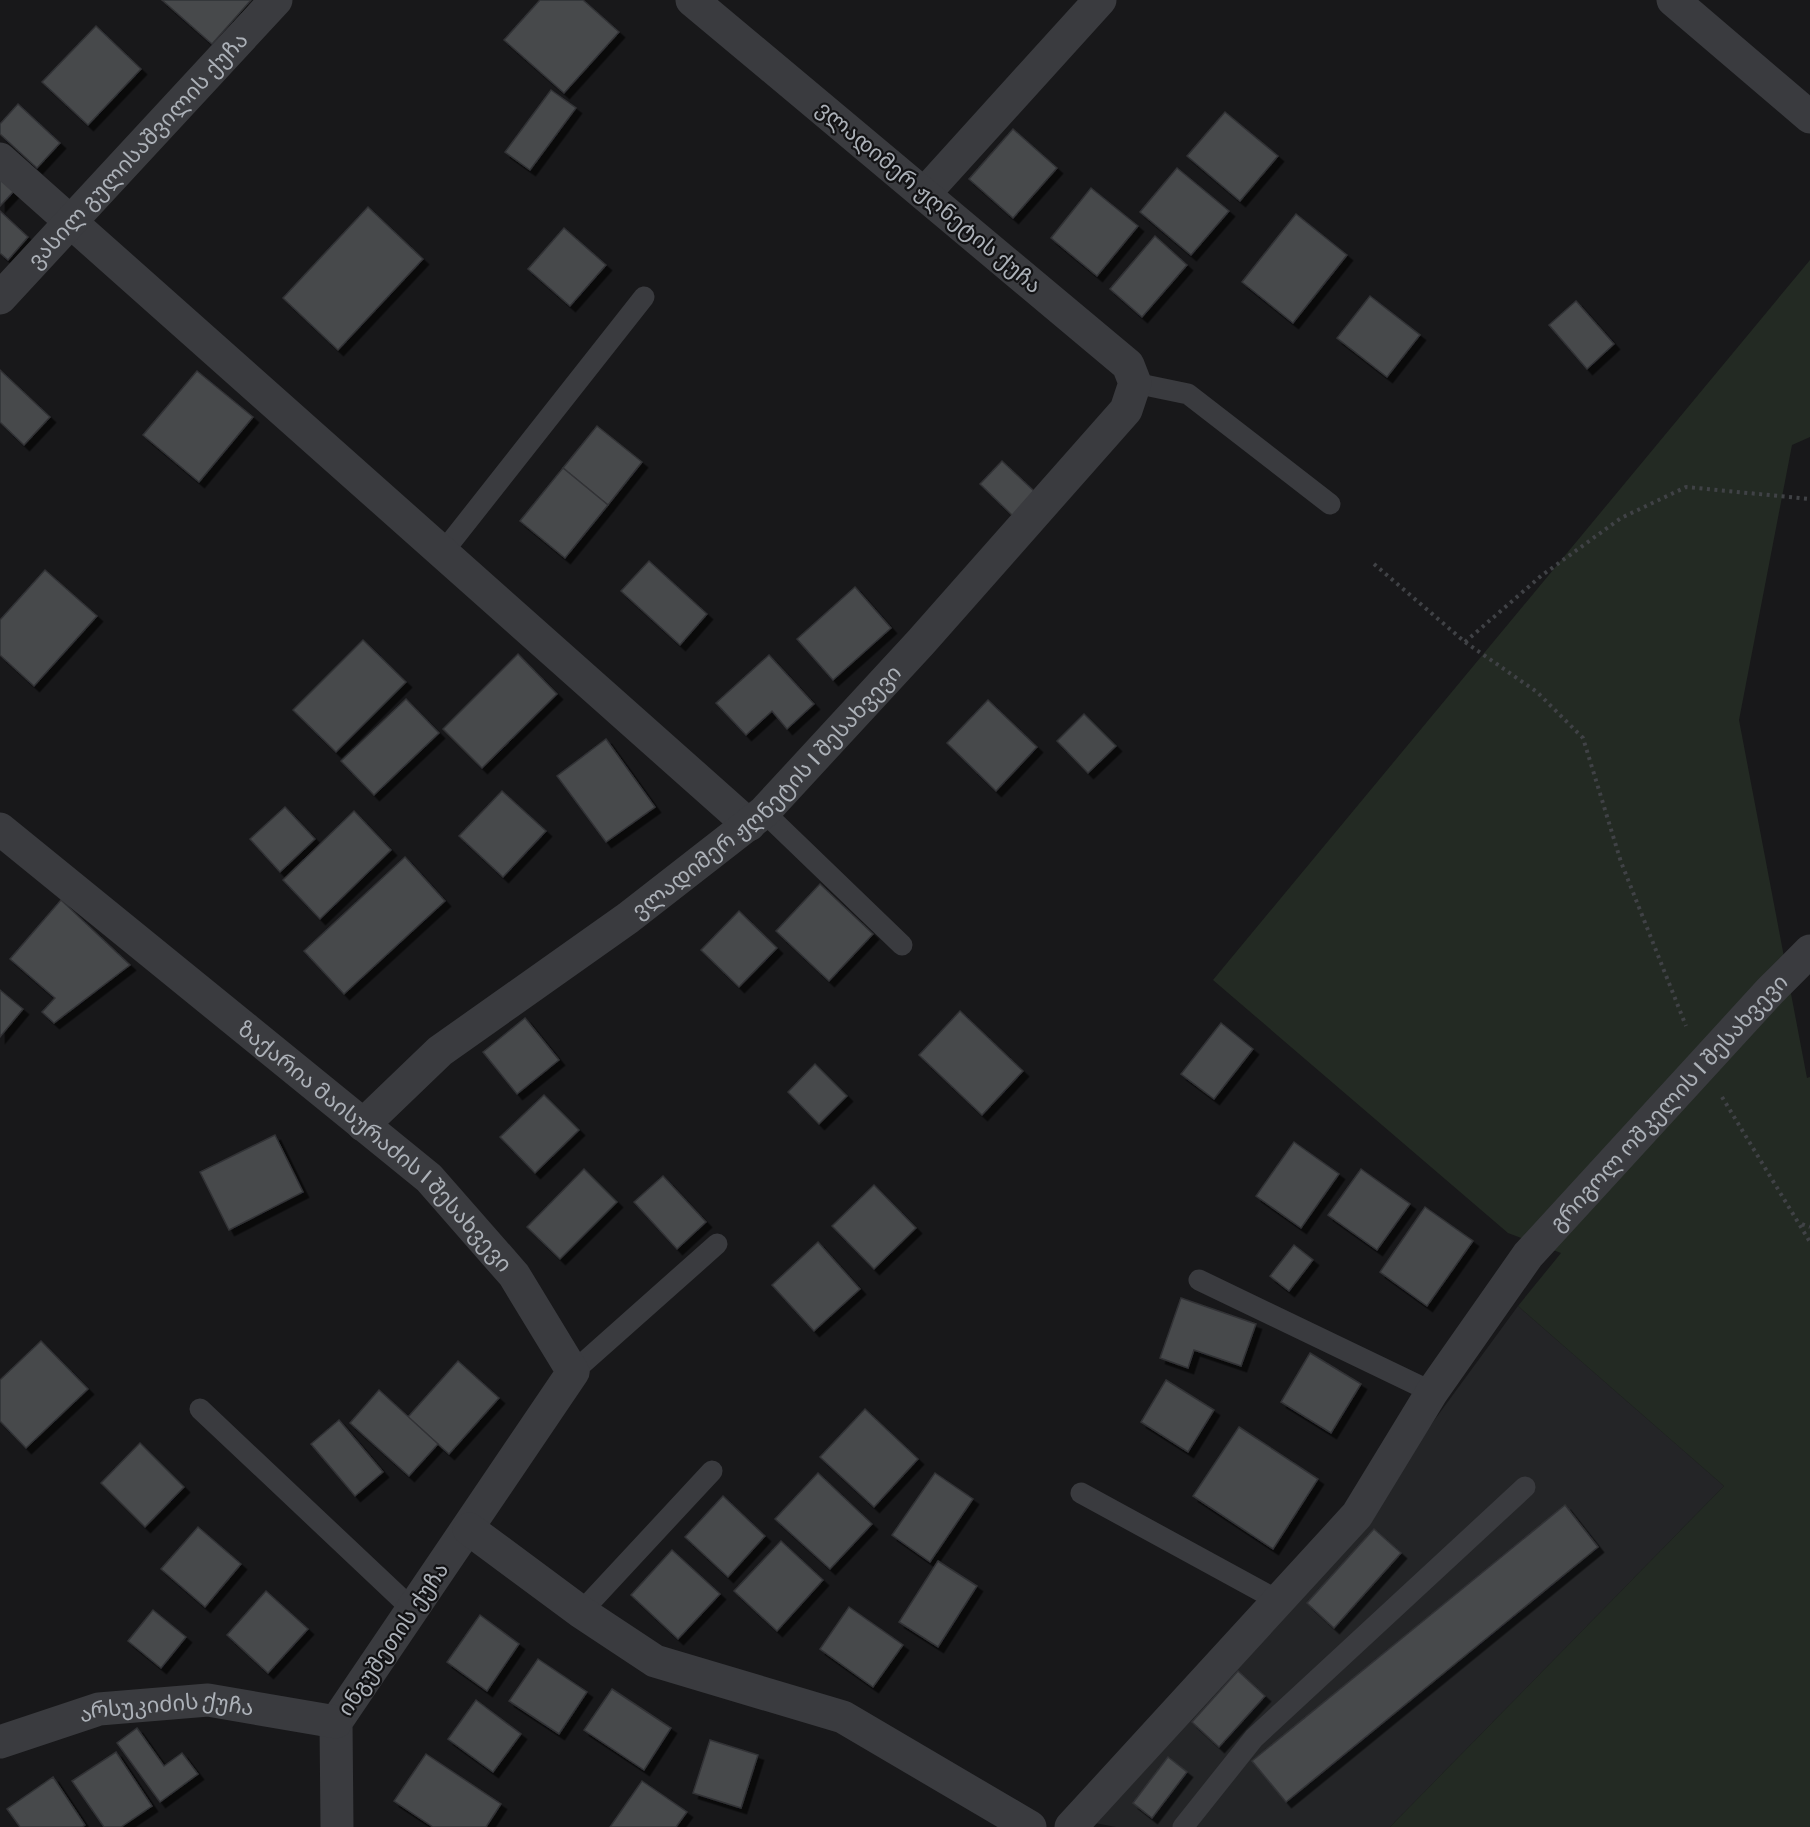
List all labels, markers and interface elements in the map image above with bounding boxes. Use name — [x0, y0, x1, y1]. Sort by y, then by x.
street label: ვასილ გულისაშვილის ქუჩა — [21, 26, 253, 273]
street label: ვლადიმერ ჟღნეტის ქუჩა — [811, 95, 1047, 299]
street label: ვლადიმერ ჟღნეტის I შესახვევი — [626, 659, 907, 924]
street label: გრიგოლ ოშკელის I შესახვევი — [1544, 968, 1793, 1236]
street label: ზაქარია მაისურაძის I შესახვევი — [233, 1015, 518, 1277]
street label: ინგუშეთის ქუჩა — [332, 1557, 454, 1721]
street label: არსუკიძის ქუჩა — [75, 1686, 256, 1728]

